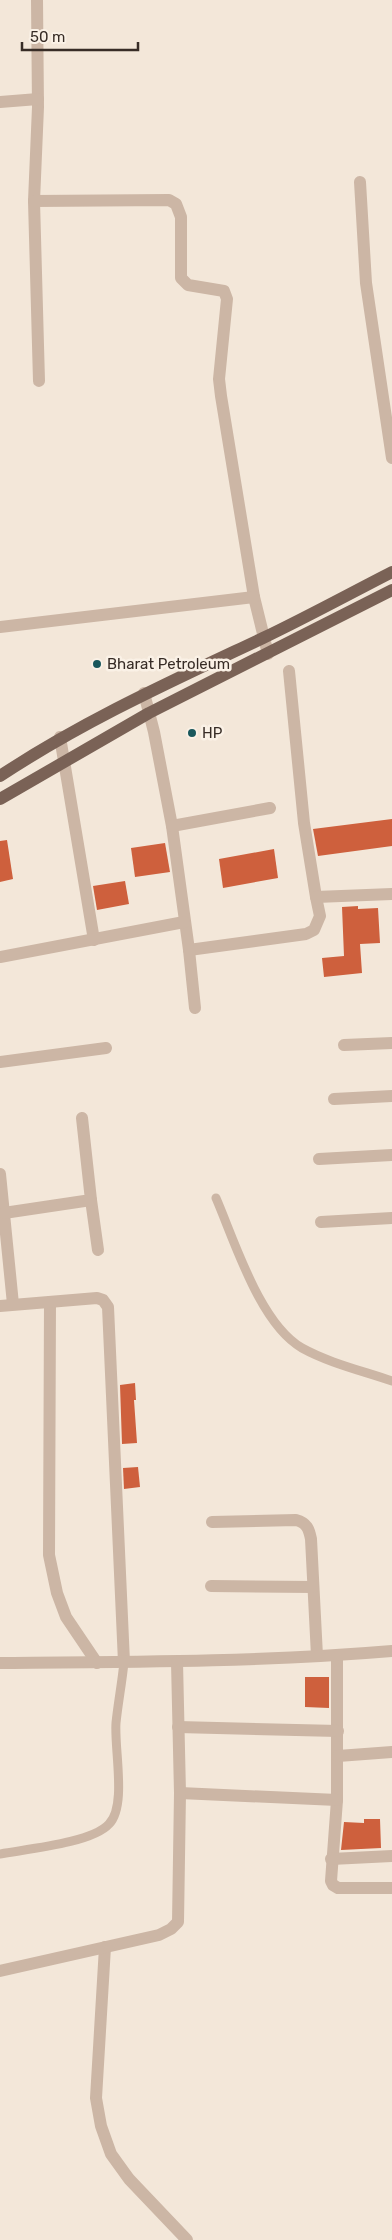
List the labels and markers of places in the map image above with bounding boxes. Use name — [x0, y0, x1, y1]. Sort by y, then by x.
place label: Bharat Petroleum — [107, 655, 230, 673]
marker: Bharat Petroleum — [91, 658, 103, 670]
place label: HP — [202, 724, 223, 742]
marker: HP — [186, 727, 198, 739]

